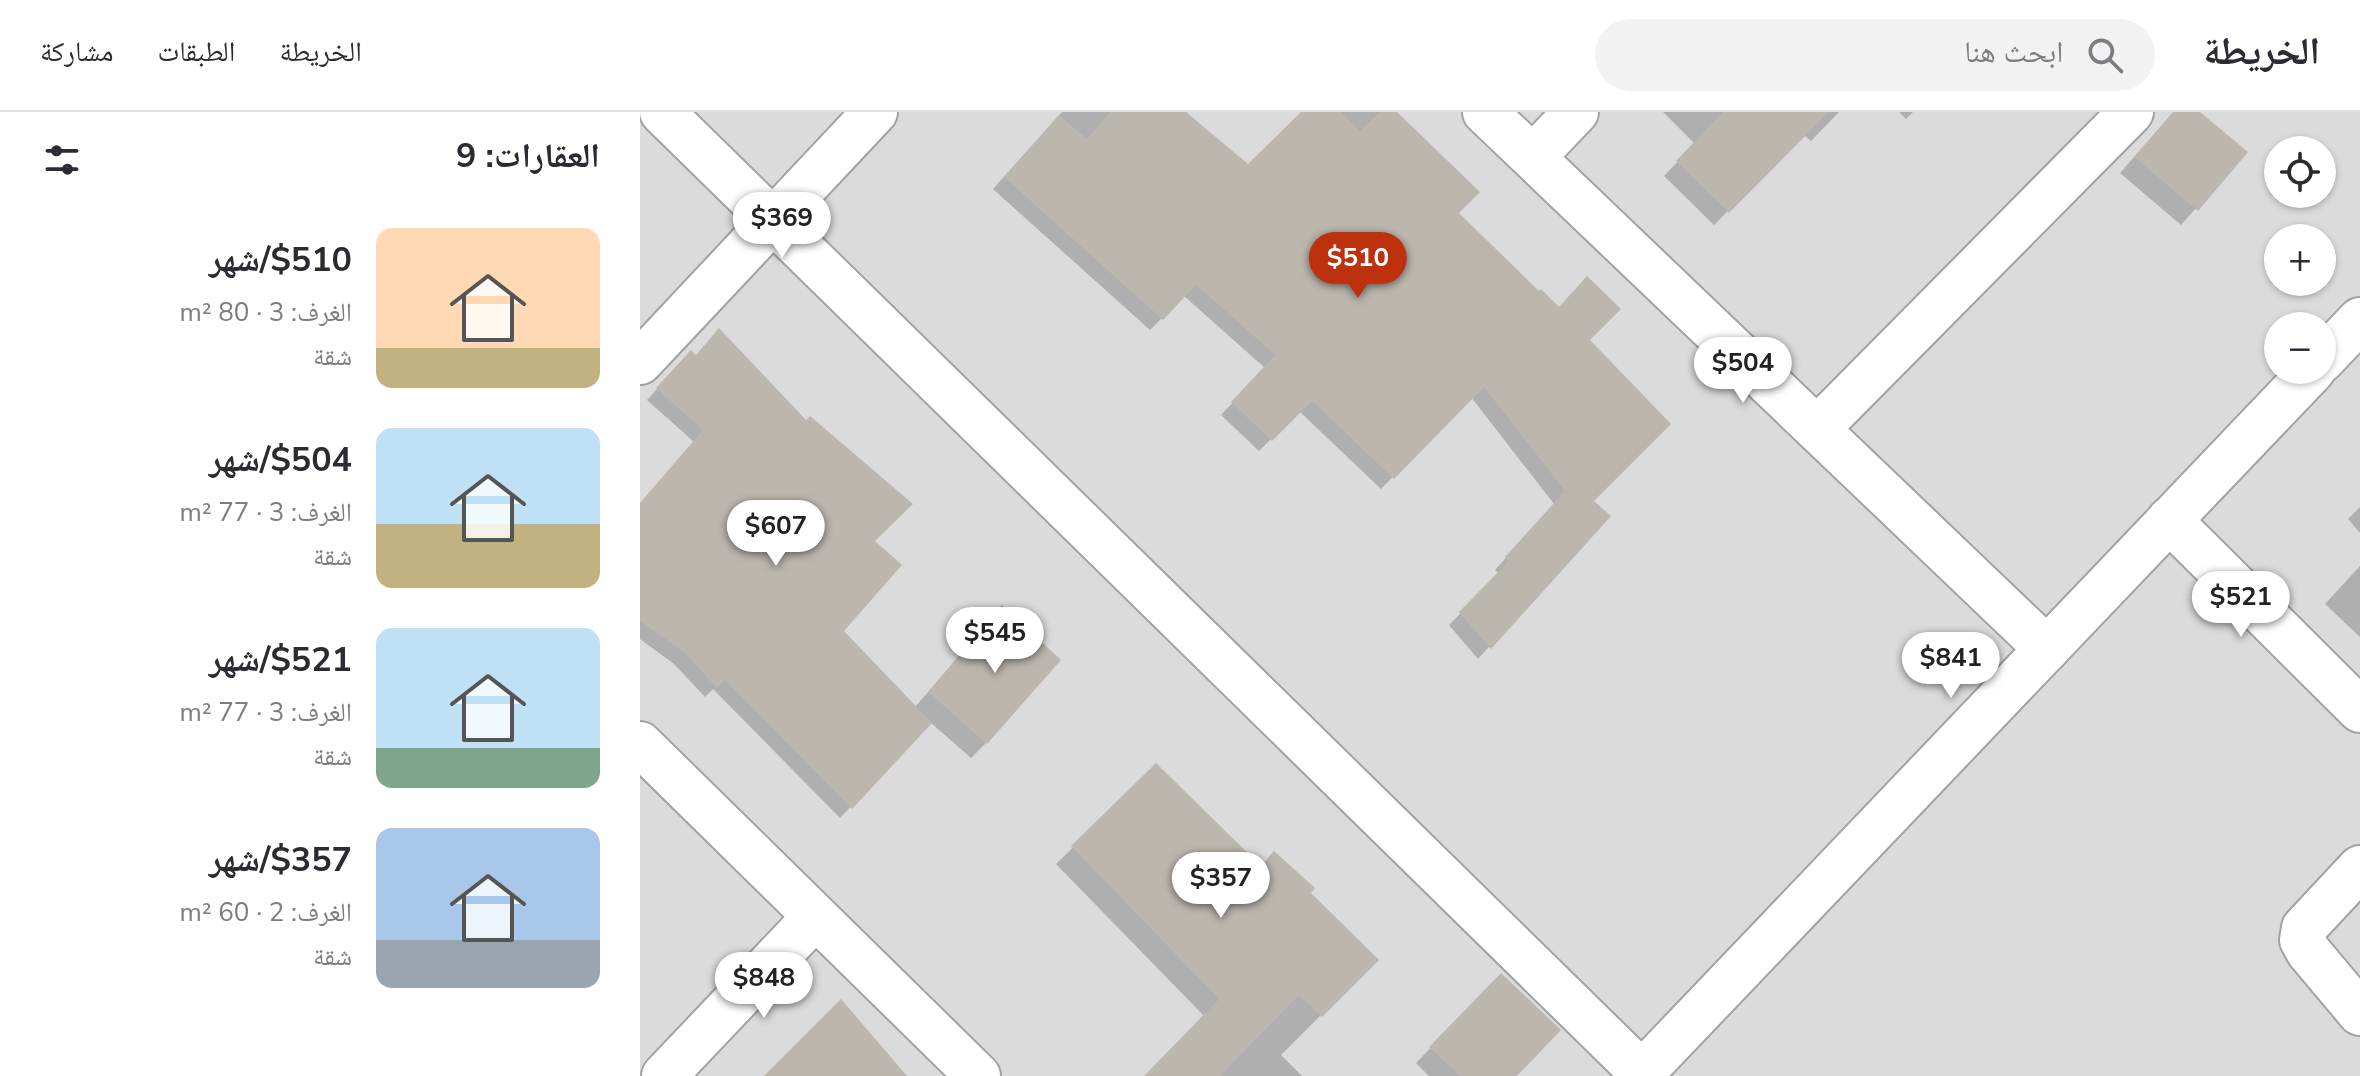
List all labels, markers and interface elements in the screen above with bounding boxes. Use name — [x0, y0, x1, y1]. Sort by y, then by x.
search box — [1595, 19, 2155, 91]
text: الخريطة — [2203, 26, 2320, 77]
text: ابحث هنا — [1964, 32, 2063, 73]
text: مشاركة — [40, 33, 114, 71]
text: الطبقات — [158, 33, 235, 71]
text: الخريطة — [279, 33, 362, 71]
icon: search — [2083, 33, 2127, 77]
text: العقارات: 9 — [456, 133, 600, 179]
map controls — [2264, 136, 2336, 384]
button: locate — [2264, 136, 2336, 208]
icon: filters — [40, 138, 84, 182]
pin: $369 — [735, 192, 829, 260]
text: $369 — [751, 200, 813, 235]
button: + — [2264, 224, 2336, 296]
pin: $510 — [1311, 232, 1405, 300]
text: $510/شهر — [209, 237, 352, 283]
text: $510 — [1327, 240, 1389, 275]
icon: home — [440, 260, 536, 356]
text: الغرف: 3 · 80 m² — [179, 295, 352, 330]
button: − — [2264, 312, 2336, 384]
pin: $504 — [1696, 337, 1790, 405]
text: شقة — [313, 339, 352, 374]
text: $504 — [1712, 345, 1774, 380]
text: $504/شهر — [209, 437, 352, 483]
icon: home — [440, 460, 536, 556]
text: الغرف: 3 · 77 m² — [179, 495, 352, 530]
pin: $607 — [729, 500, 823, 568]
text: $607 — [745, 508, 807, 543]
text: شقة — [313, 539, 352, 574]
pin: $521 — [2194, 571, 2288, 639]
text: $521 — [2210, 579, 2272, 614]
pin: $545 — [948, 607, 1042, 675]
text: $545 — [964, 615, 1026, 650]
pin: $841 — [1904, 632, 1998, 700]
text: $521/شهر — [209, 637, 352, 683]
text: $841 — [1920, 640, 1982, 675]
icon: home — [440, 660, 536, 756]
text: الغرف: 3 · 77 m² — [179, 695, 352, 730]
text: شقة — [313, 739, 352, 774]
text: $357/شهر — [209, 837, 352, 883]
pin: $357 — [1174, 852, 1268, 920]
icon: home — [440, 860, 536, 956]
text: $357 — [1190, 860, 1252, 895]
text: الغرف: 2 · 60 m² — [179, 895, 352, 930]
text: شقة — [313, 939, 352, 974]
pin: $848 — [717, 952, 811, 1020]
text: $848 — [733, 960, 795, 995]

